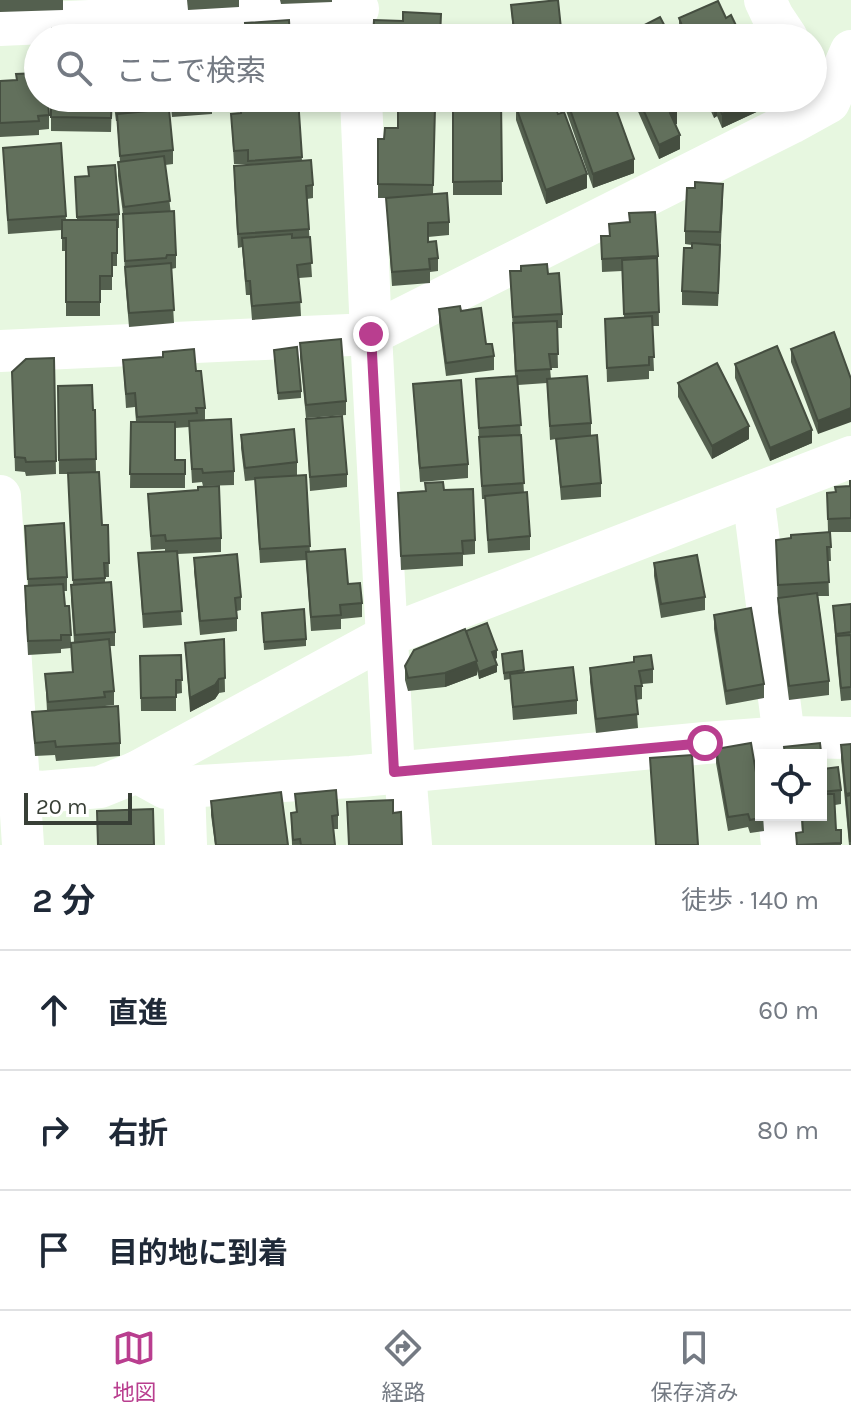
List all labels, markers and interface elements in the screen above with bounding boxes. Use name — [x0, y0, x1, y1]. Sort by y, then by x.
search box — [24, 24, 827, 112]
icon: search — [52, 46, 96, 90]
text: ここで検索 — [116, 53, 266, 89]
route end — [353, 316, 389, 352]
route start — [687, 725, 723, 761]
map controls — [755, 749, 827, 821]
button: locate — [755, 749, 827, 821]
scale bar — [24, 789, 132, 825]
text: 20 m — [36, 794, 88, 820]
text: 2 分 — [32, 881, 95, 921]
text: 徒歩 · 140 m — [681, 885, 819, 916]
icon: ahead — [32, 988, 76, 1032]
text: 直進 — [108, 995, 168, 1031]
text: 60 m — [758, 995, 819, 1026]
icon: right — [32, 1108, 76, 1152]
text: 右折 — [108, 1115, 168, 1151]
text: 80 m — [757, 1115, 819, 1146]
icon: arrive — [32, 1228, 76, 1272]
text: 目的地に到着 — [108, 1235, 288, 1271]
tab: 地図 — [112, 1326, 157, 1406]
tab: 経路 — [381, 1326, 426, 1406]
tab: 保存済み — [650, 1326, 739, 1406]

